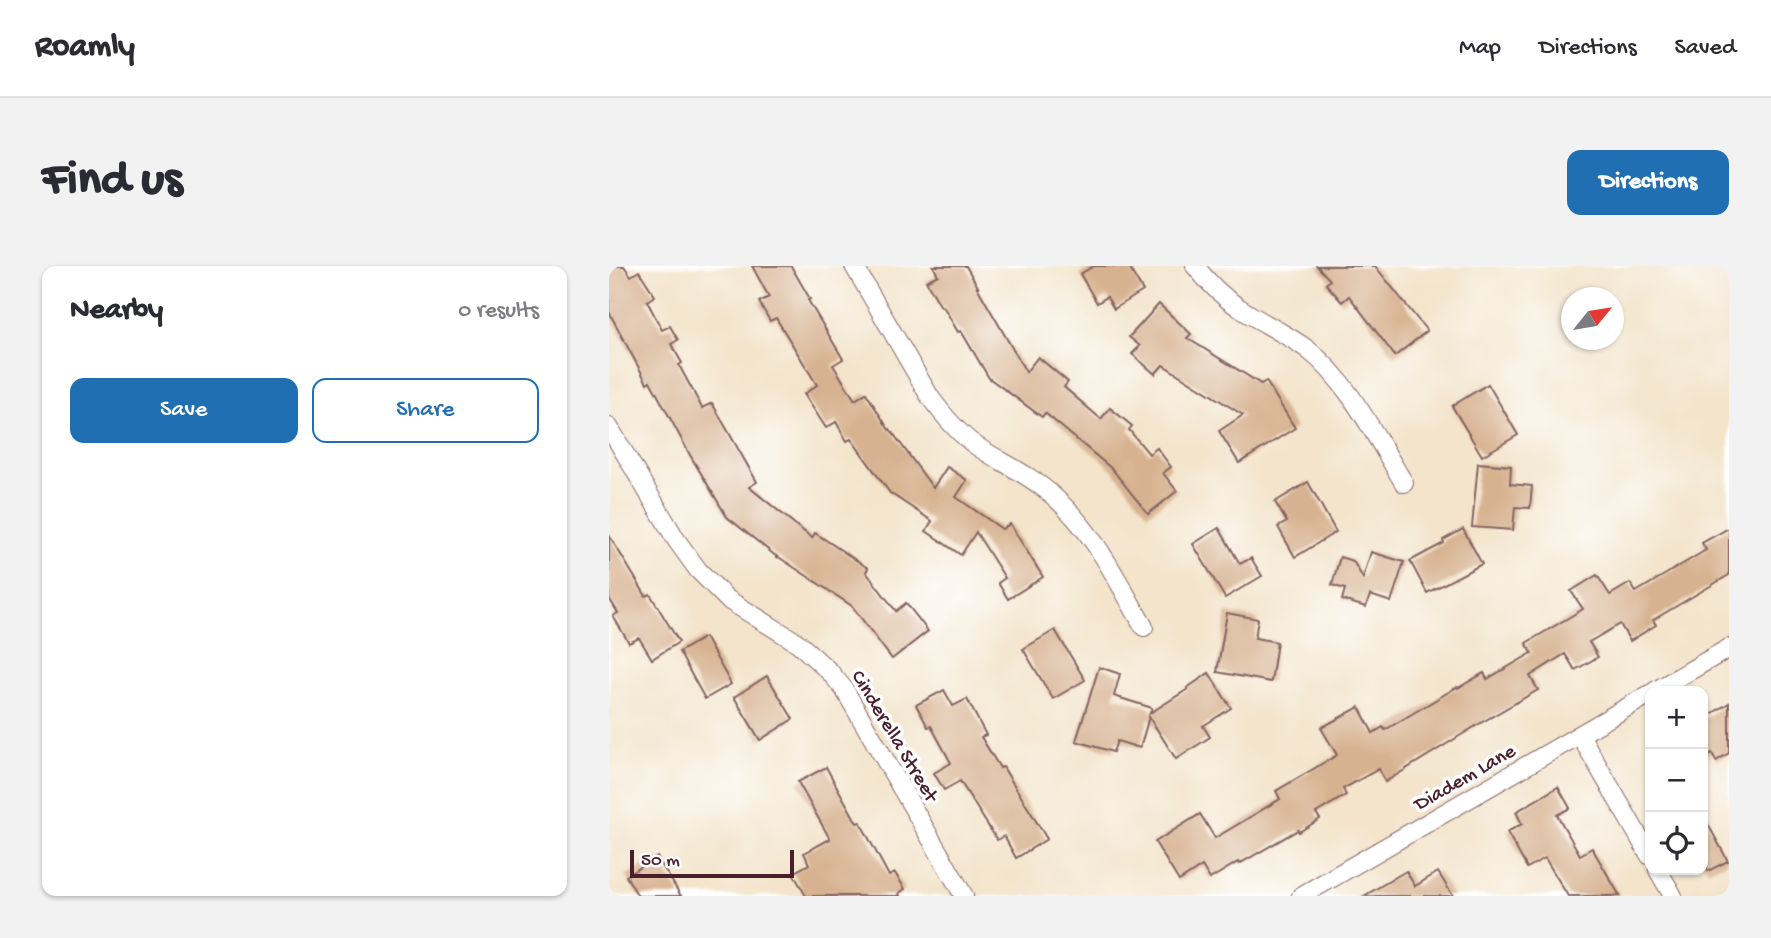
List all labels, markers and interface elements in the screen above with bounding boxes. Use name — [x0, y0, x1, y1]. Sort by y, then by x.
text: Roamly — [35, 29, 135, 67]
text: Map — [1459, 34, 1501, 63]
text: Directions — [1539, 34, 1637, 63]
text: Saved — [1675, 34, 1736, 63]
button: Directions — [1567, 150, 1729, 215]
text: Find us — [42, 153, 182, 211]
north arrow — [1561, 287, 1624, 350]
text: Nearby — [70, 294, 163, 329]
text: 0 results — [458, 298, 539, 325]
button: Save — [70, 378, 298, 443]
button: Share — [312, 378, 539, 443]
street label: Cinderella Street — [844, 666, 943, 809]
map controls — [1645, 686, 1708, 875]
button: + — [1645, 686, 1708, 749]
street label: Diadem Lane — [1409, 739, 1522, 819]
button: − — [1645, 749, 1708, 812]
button: locate — [1645, 812, 1708, 875]
scale bar — [630, 847, 795, 879]
text: 50 m — [641, 850, 680, 873]

